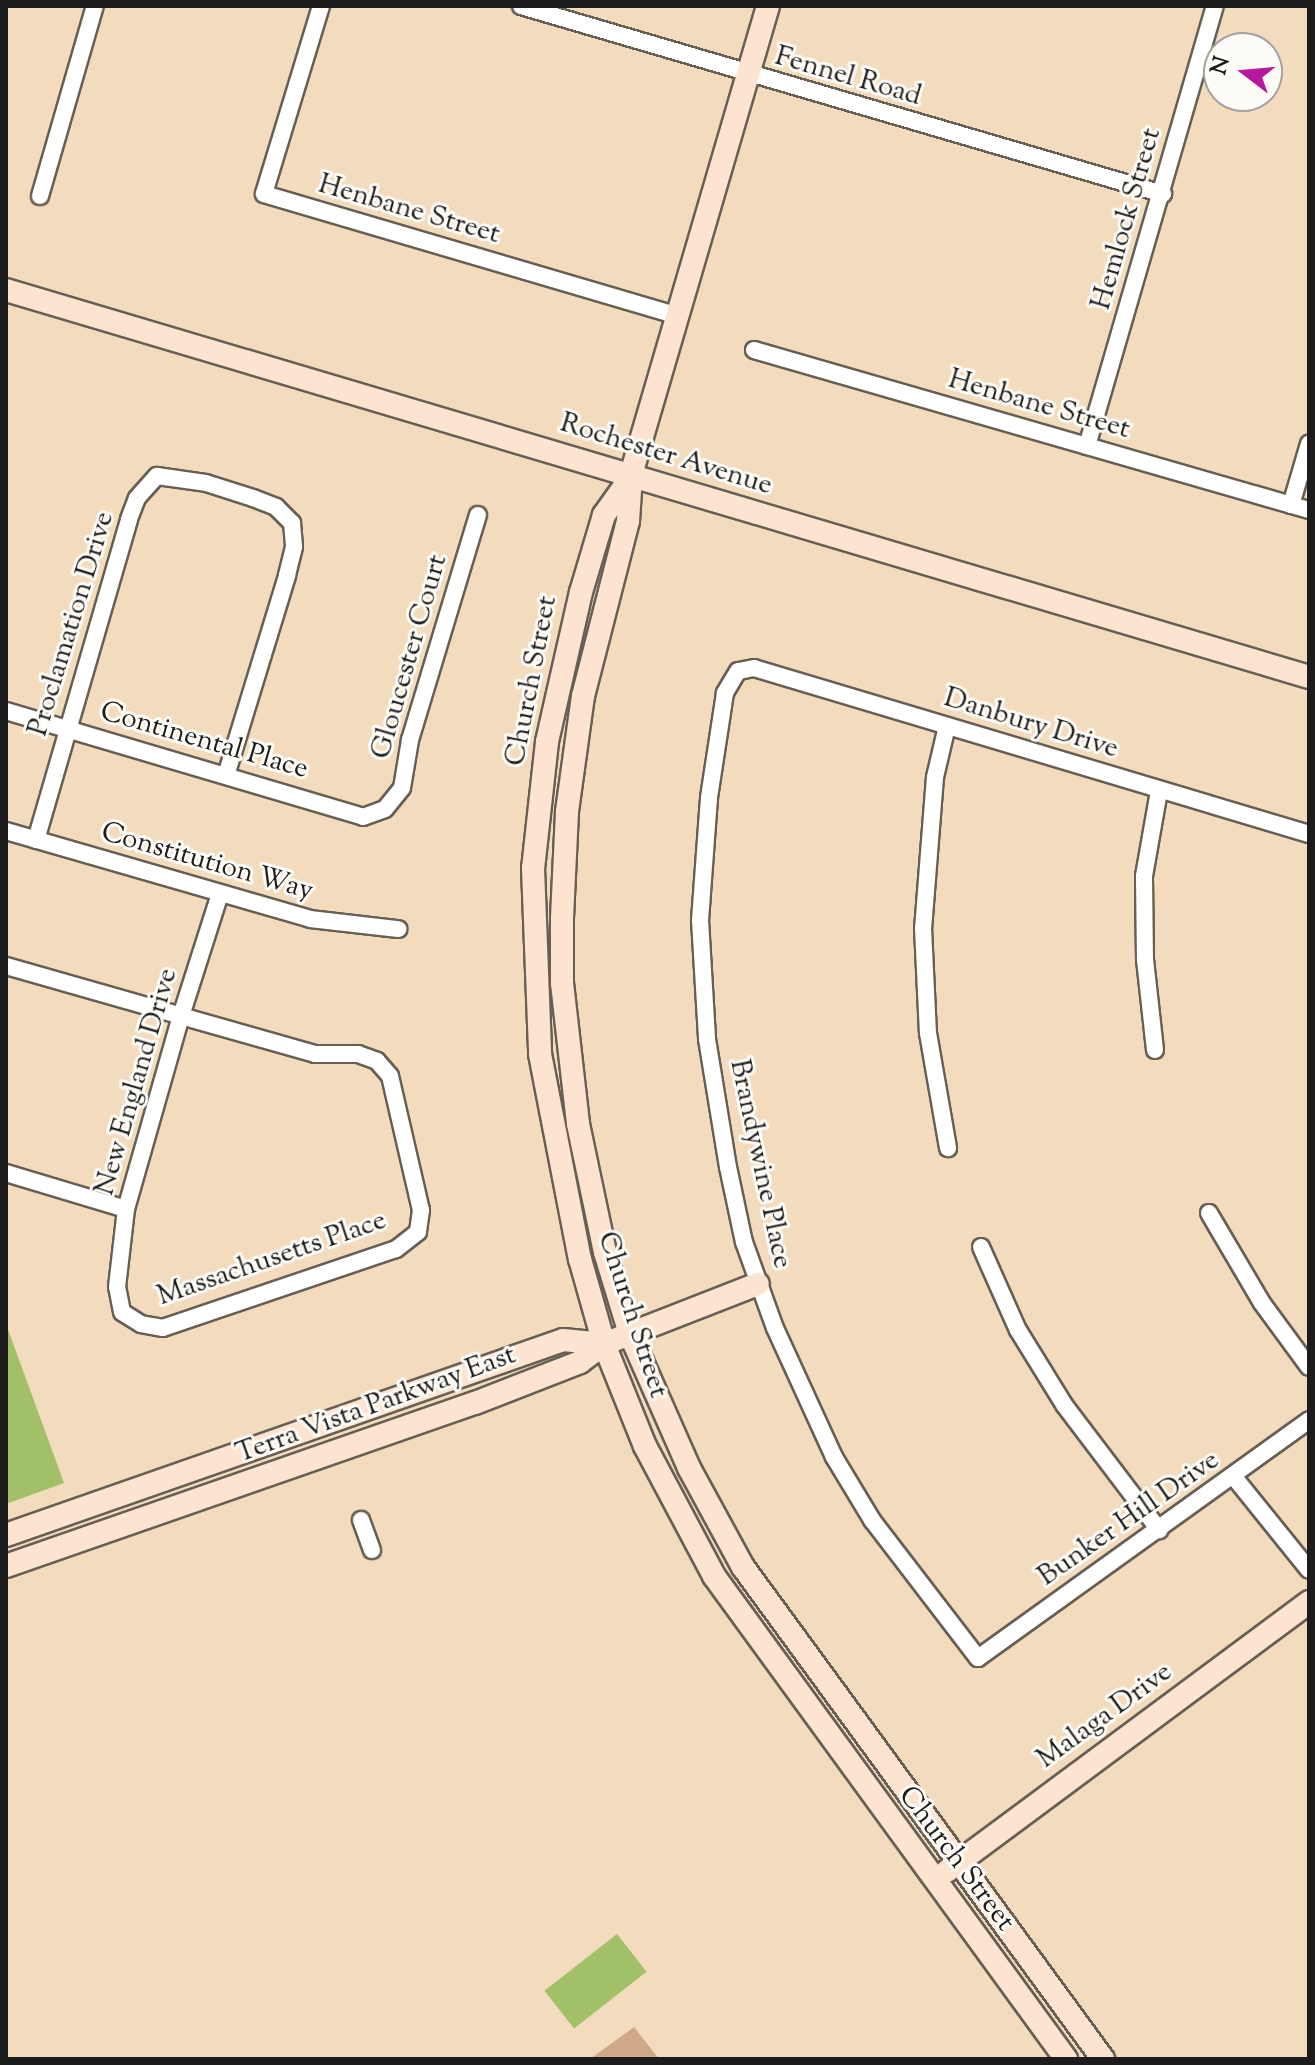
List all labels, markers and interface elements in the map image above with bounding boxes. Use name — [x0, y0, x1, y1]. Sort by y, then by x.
north arrow — [1203, 32, 1283, 112]
street label: Fennel Road — [771, 40, 925, 114]
text: N — [1204, 53, 1240, 79]
street label: Hemlock Street — [1085, 124, 1169, 314]
street label: Henbane Street — [314, 168, 504, 252]
street label: Henbane Street — [944, 363, 1134, 447]
street label: Rochester Avenue — [556, 407, 776, 503]
street label: Proclamation Drive — [22, 508, 122, 740]
street label: Gloucester Court — [365, 551, 455, 763]
street label: Church Street — [499, 593, 565, 769]
street label: Danbury Drive — [940, 682, 1122, 766]
street label: Continental Place — [96, 695, 312, 787]
street label: Constitution Way — [97, 816, 317, 908]
street label: New England Drive — [89, 965, 185, 1199]
street label: Brandywine Place — [721, 1056, 799, 1272]
street label: Massachusetts Place — [153, 1204, 391, 1314]
street label: Church Street — [589, 1228, 675, 1402]
street label: Terra Vista Parkway East — [232, 1339, 520, 1471]
street label: Bunker Hill Drive — [1032, 1444, 1226, 1594]
street label: Malaga Drive — [1031, 1656, 1179, 1776]
street label: Church Street — [891, 1780, 1021, 1938]

